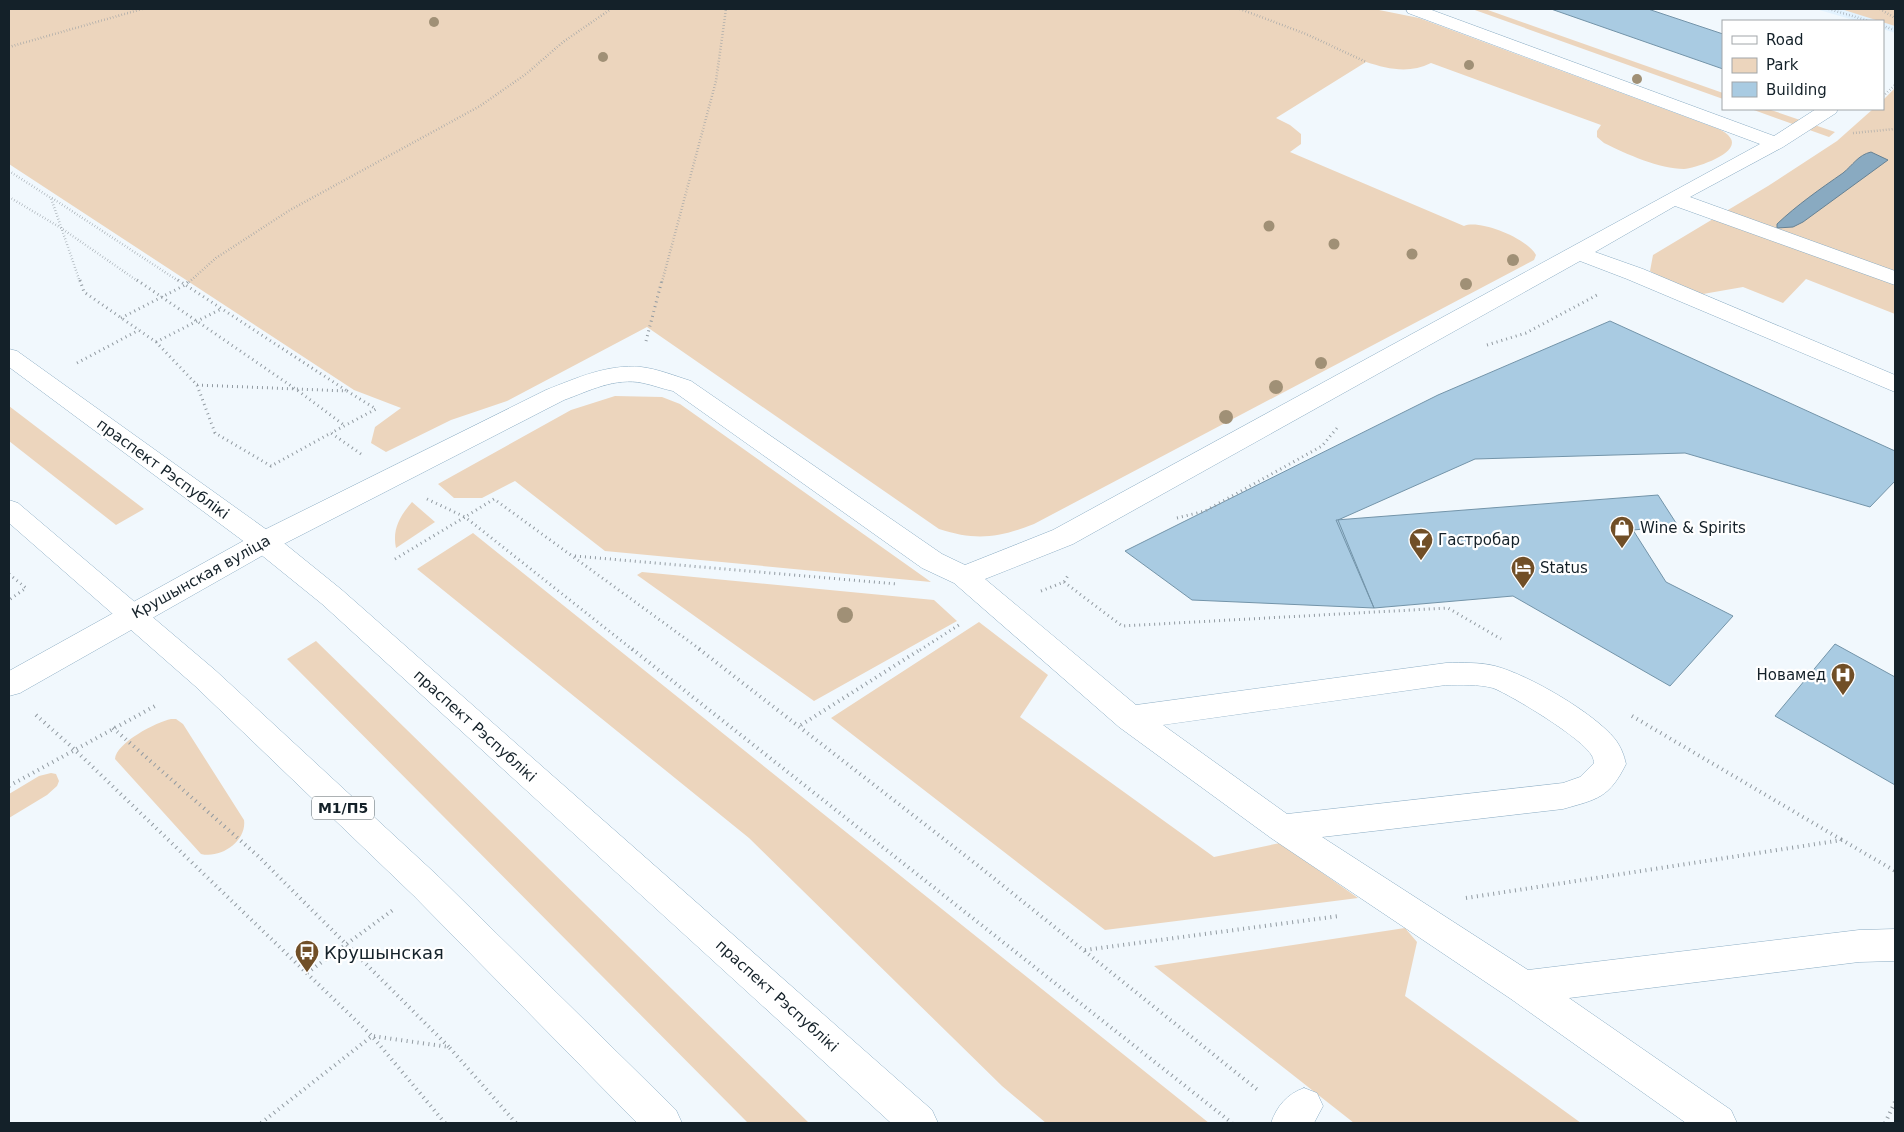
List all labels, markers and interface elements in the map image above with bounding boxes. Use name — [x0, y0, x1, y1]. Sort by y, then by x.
legend — [1722, 20, 1884, 110]
text: Road — [1766, 31, 1804, 49]
text: Park — [1766, 56, 1799, 74]
text: Building — [1766, 81, 1827, 99]
street label: праспект Рэспублікі — [93, 415, 233, 523]
shop icon: Wine & Spirits — [1609, 515, 1635, 549]
place label: Wine & Spirits — [1640, 519, 1746, 537]
bar icon: Гастробар — [1408, 527, 1434, 561]
street label: Крушынская вуліца — [129, 531, 273, 623]
place label: Гастробар — [1438, 531, 1520, 549]
hotel icon: Status — [1510, 555, 1536, 589]
place label: Status — [1540, 559, 1588, 577]
hospital icon: Новамед — [1830, 662, 1856, 696]
street label: праспект Рэспублікі — [410, 666, 540, 786]
place label: Новамед — [1757, 666, 1826, 684]
road number: М1/П5 — [312, 796, 374, 820]
street label: праспект Рэспублікі — [712, 936, 842, 1056]
bus stop icon: Крушынская — [294, 939, 320, 973]
place label: Крушынская — [324, 942, 444, 963]

